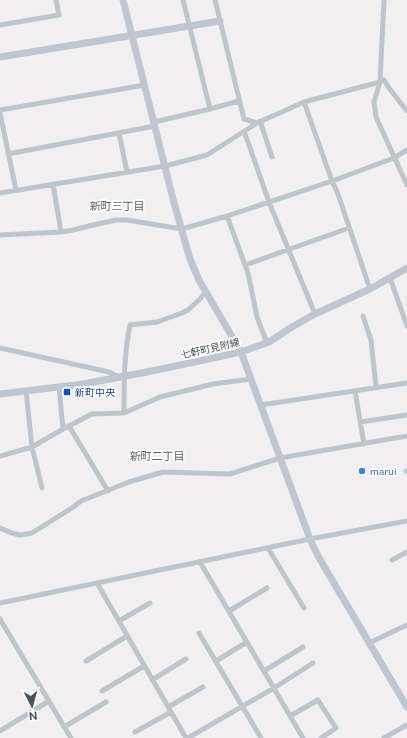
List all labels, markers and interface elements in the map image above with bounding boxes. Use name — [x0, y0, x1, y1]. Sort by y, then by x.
district label: 新町三丁目 — [90, 200, 145, 212]
street label: 七軒町見附線 — [179, 335, 241, 361]
place label: 新町中央 — [75, 386, 116, 398]
marker: 新町中央 — [62, 387, 72, 397]
district label: 新町二丁目 — [130, 450, 185, 462]
place label: marui — [370, 465, 396, 477]
marker: marui — [357, 466, 367, 476]
north arrow — [12, 686, 52, 726]
text: N — [28, 710, 38, 722]

